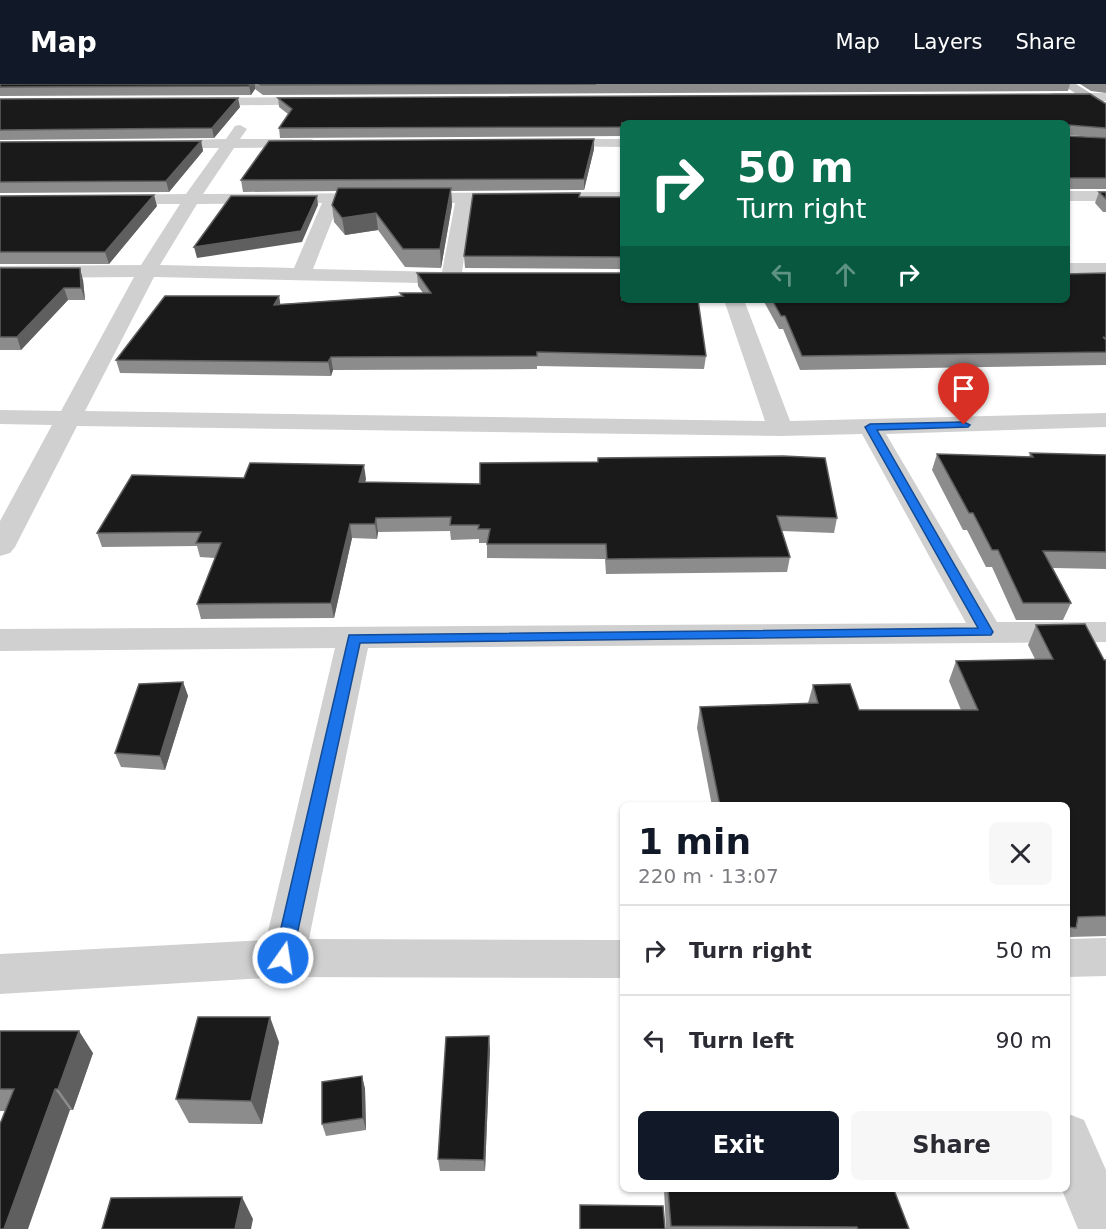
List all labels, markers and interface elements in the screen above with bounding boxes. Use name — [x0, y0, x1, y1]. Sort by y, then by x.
text: Map — [30, 26, 97, 59]
text: Map — [836, 30, 880, 54]
text: Layers — [913, 30, 982, 54]
text: Share — [1015, 30, 1076, 54]
text: 50 m — [737, 143, 854, 192]
icon: right — [638, 144, 716, 222]
text: Turn right — [737, 193, 866, 224]
icon: left — [766, 258, 799, 291]
icon: ahead — [829, 258, 862, 291]
icon: right — [892, 258, 925, 291]
pin — [938, 363, 989, 425]
icon: arrive — [947, 372, 980, 405]
text: 1 min — [638, 821, 751, 862]
button: close — [989, 822, 1052, 885]
text: 220 m · 13:07 — [638, 864, 779, 888]
position arrow — [251, 926, 315, 990]
icon: right — [638, 934, 671, 967]
text: Turn right — [689, 938, 812, 963]
text: 50 m — [996, 938, 1052, 963]
icon: left — [638, 1024, 671, 1057]
text: Turn left — [689, 1028, 794, 1053]
text: 90 m — [996, 1028, 1052, 1053]
button: Exit — [638, 1111, 839, 1180]
button: Share — [851, 1111, 1052, 1180]

